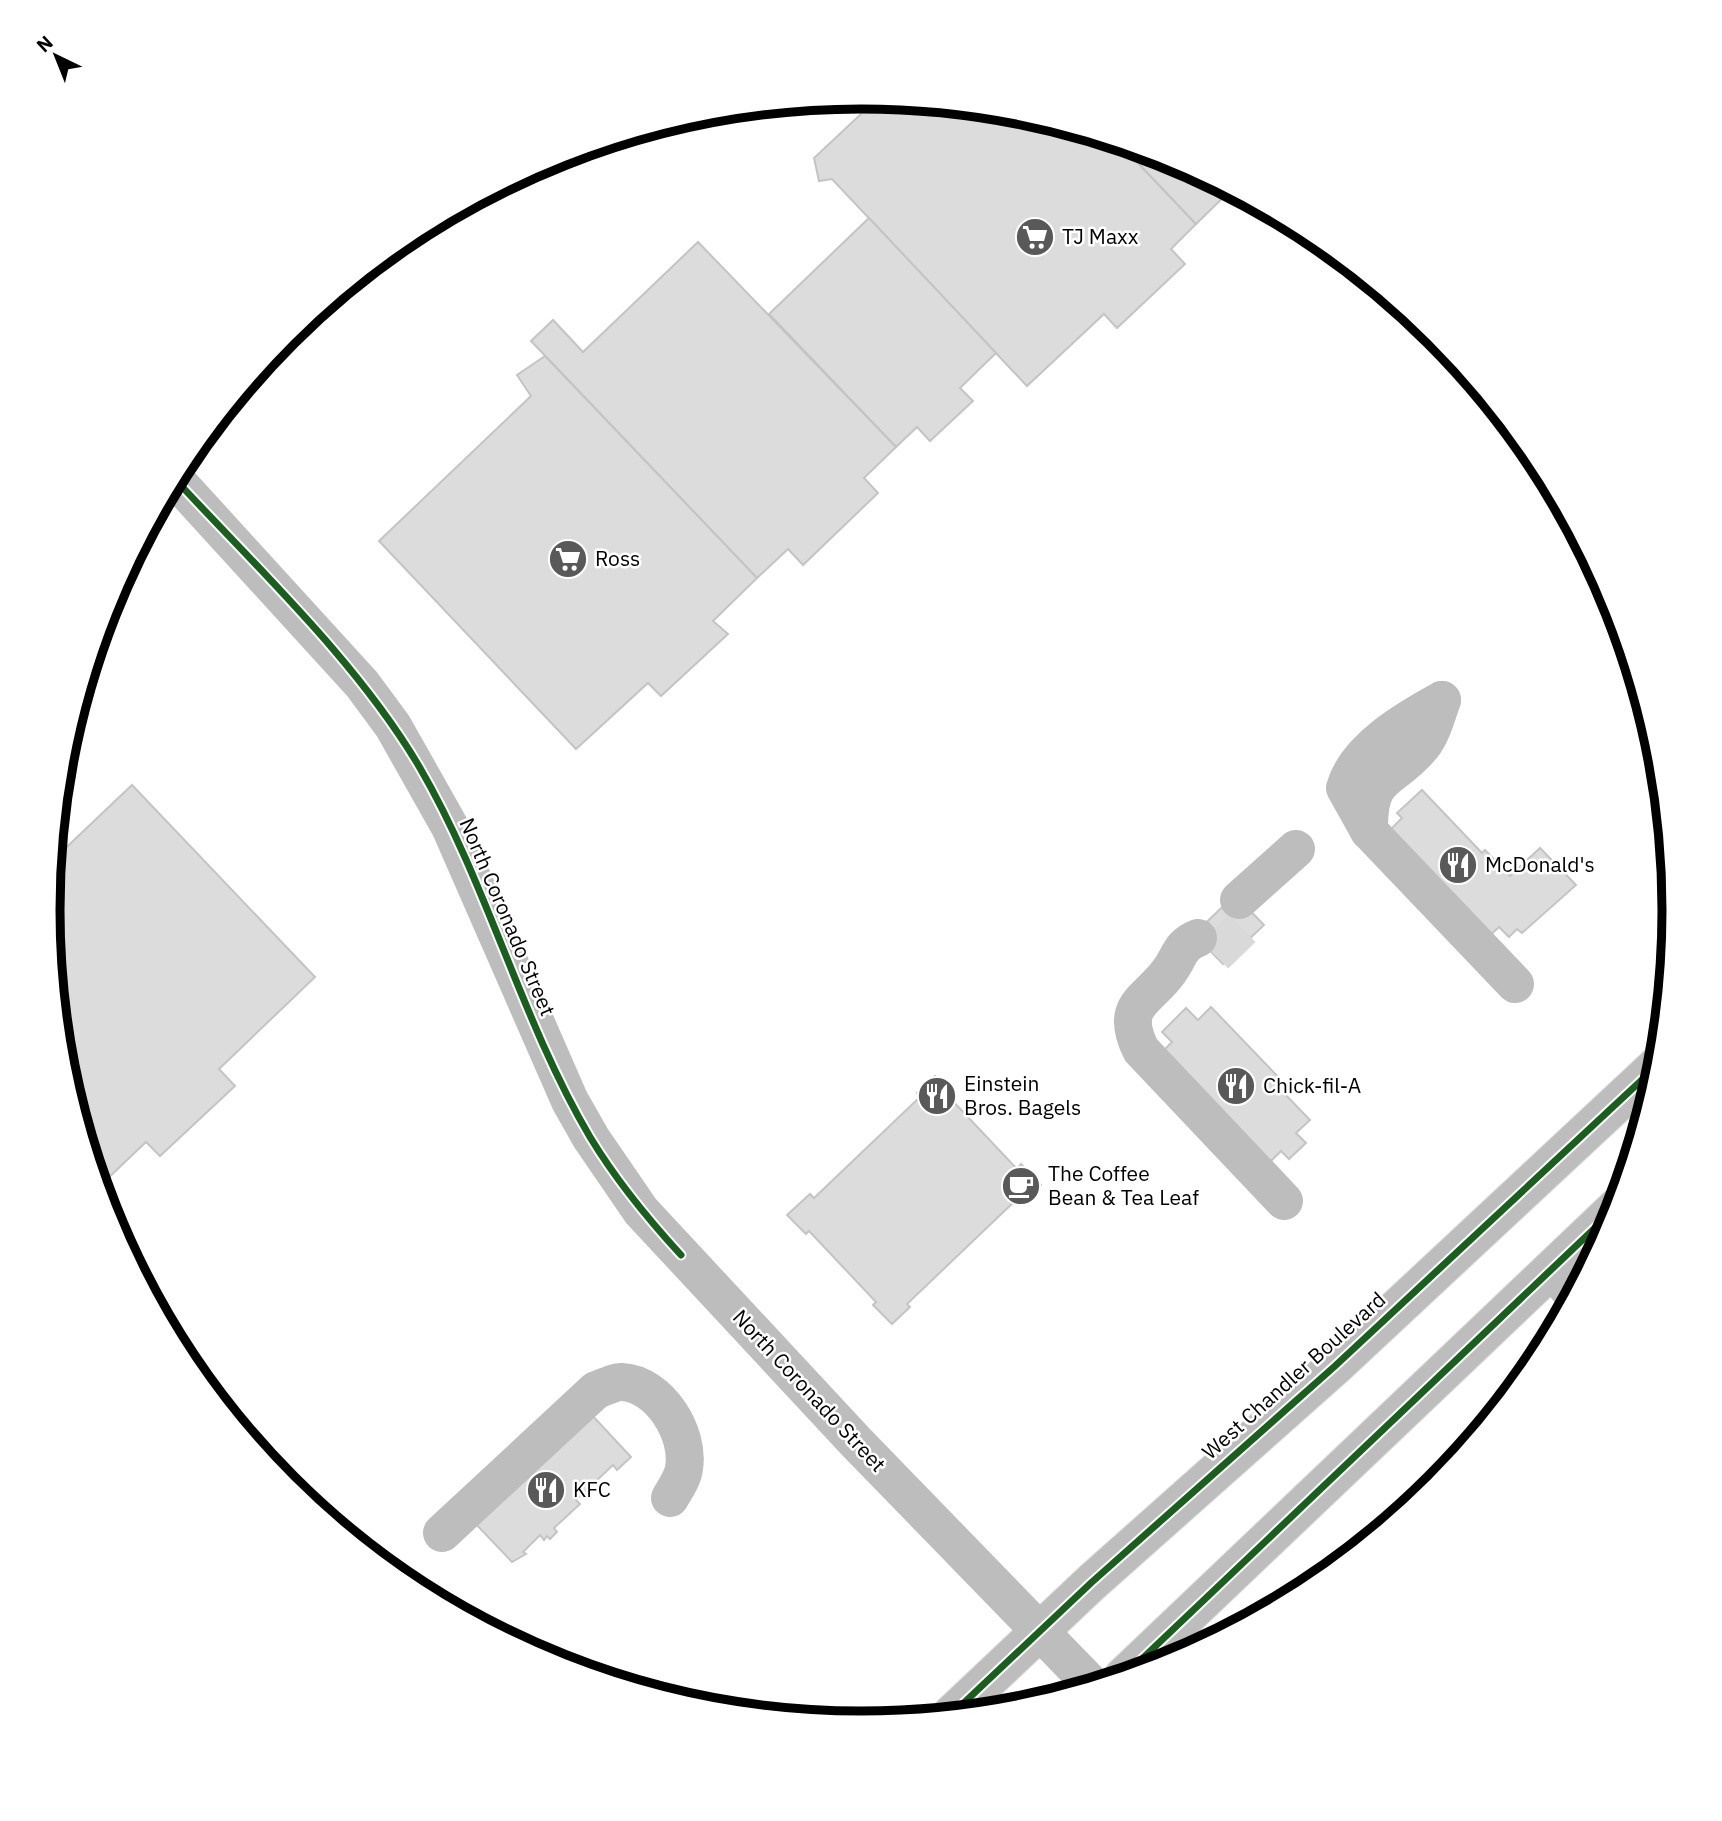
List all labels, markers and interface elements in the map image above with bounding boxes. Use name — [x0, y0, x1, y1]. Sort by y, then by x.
north arrow — [21, 21, 91, 91]
text: N — [31, 30, 58, 57]
supermarket icon: TJ Maxx — [1014, 216, 1056, 258]
place label: TJ Maxx — [1062, 222, 1139, 250]
supermarket icon: Ross — [547, 538, 589, 580]
place label: Ross — [595, 544, 640, 572]
street label: North Coronado Street — [454, 813, 562, 1020]
restaurant icon: McDonald's — [1437, 844, 1479, 886]
place label: McDonald's — [1485, 850, 1595, 878]
restaurant icon: Chick-fil-A — [1215, 1065, 1257, 1107]
place label: Einstein Bros. Bagels — [964, 1069, 1081, 1121]
place label: Chick-fil-A — [1263, 1071, 1361, 1099]
restaurant icon: Einstein Bros. Bagels — [916, 1075, 958, 1117]
place label: The Coffee Bean & Tea Leaf — [1048, 1159, 1199, 1211]
cafe icon: The Coffee Bean & Tea Leaf — [1000, 1165, 1042, 1207]
street label: West Chandler Boulevard — [1195, 1285, 1391, 1465]
street label: North Coronado Street — [727, 1303, 892, 1478]
restaurant icon: KFC — [525, 1469, 567, 1511]
place label: KFC — [573, 1475, 611, 1503]

